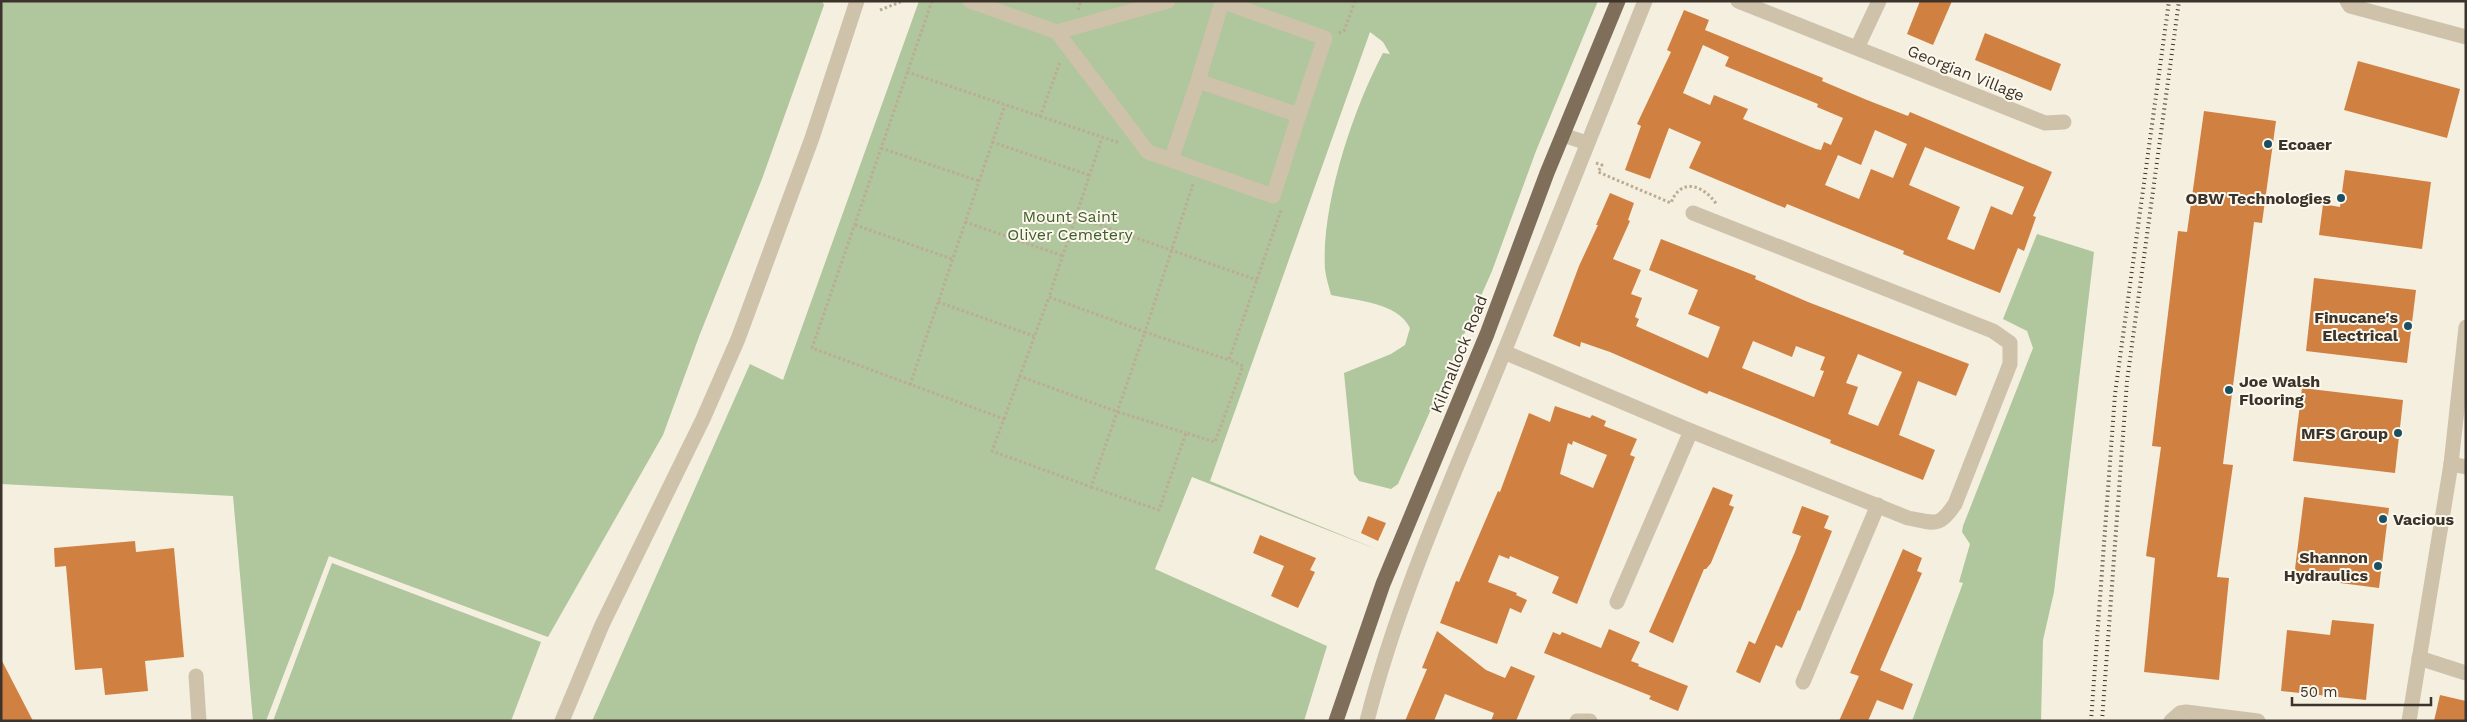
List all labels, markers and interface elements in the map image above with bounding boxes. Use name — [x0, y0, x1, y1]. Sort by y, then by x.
street label: Georgian Village — [1905, 41, 2027, 105]
place label: Ecoaer — [2278, 135, 2332, 154]
marker: Ecoaer — [2262, 138, 2274, 150]
place label: OBW Technologies — [2185, 189, 2331, 208]
marker: OBW Technologies — [2335, 192, 2347, 204]
park label: Mount Saint Oliver Cemetery — [1007, 207, 1133, 244]
street label: Kilmallock Road — [1427, 292, 1491, 416]
place label: Finucane's Electrical — [2314, 308, 2399, 345]
marker: Finucane's Electrical — [2402, 320, 2414, 332]
place label: Joe Walsh Flooring — [2239, 372, 2320, 409]
marker: Joe Walsh Flooring — [2223, 384, 2235, 396]
place label: MFS Group — [2301, 424, 2388, 443]
marker: MFS Group — [2392, 427, 2404, 439]
place label: Vacious — [2393, 510, 2454, 529]
marker: Vacious — [2377, 513, 2389, 525]
place label: Shannon Hydraulics — [2284, 548, 2368, 585]
marker: Shannon Hydraulics — [2372, 560, 2384, 572]
scale bar — [2292, 674, 2431, 706]
text: 50 m — [2300, 683, 2337, 701]

